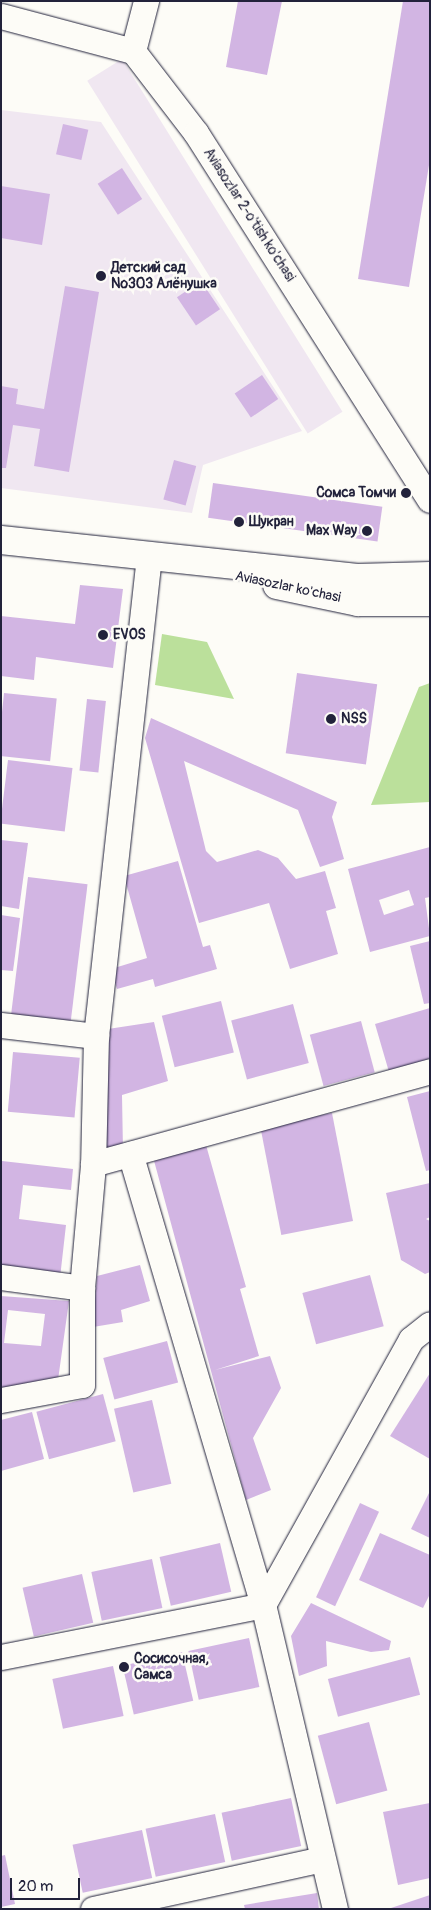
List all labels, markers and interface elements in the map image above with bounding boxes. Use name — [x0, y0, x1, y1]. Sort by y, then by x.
street label: Aviasozlar 2-o'tish ko'chasi — [200, 145, 298, 285]
place label: Детский сад №303 Алёнушка — [111, 260, 217, 292]
marker: Детский сад №303 Алёнушка — [95, 270, 107, 282]
place label: Сомса Томчи — [316, 485, 396, 501]
marker: Сомса Томчи — [400, 487, 412, 499]
place label: Шукран — [249, 514, 294, 530]
marker: Шукран — [233, 516, 245, 528]
place label: Max Way — [306, 523, 357, 539]
marker: Max Way — [361, 525, 373, 537]
street label: Aviasozlar ko'chasi — [234, 568, 342, 606]
place label: EVOS — [113, 627, 146, 643]
marker: EVOS — [97, 629, 109, 641]
place label: NSS — [341, 711, 367, 727]
marker: NSS — [325, 713, 337, 725]
place label: Сосисочная, Самса — [134, 1651, 209, 1684]
marker: Сосисочная, Самса — [118, 1661, 130, 1673]
scale bar — [12, 1868, 82, 1900]
text: 20 m — [18, 1877, 53, 1896]

